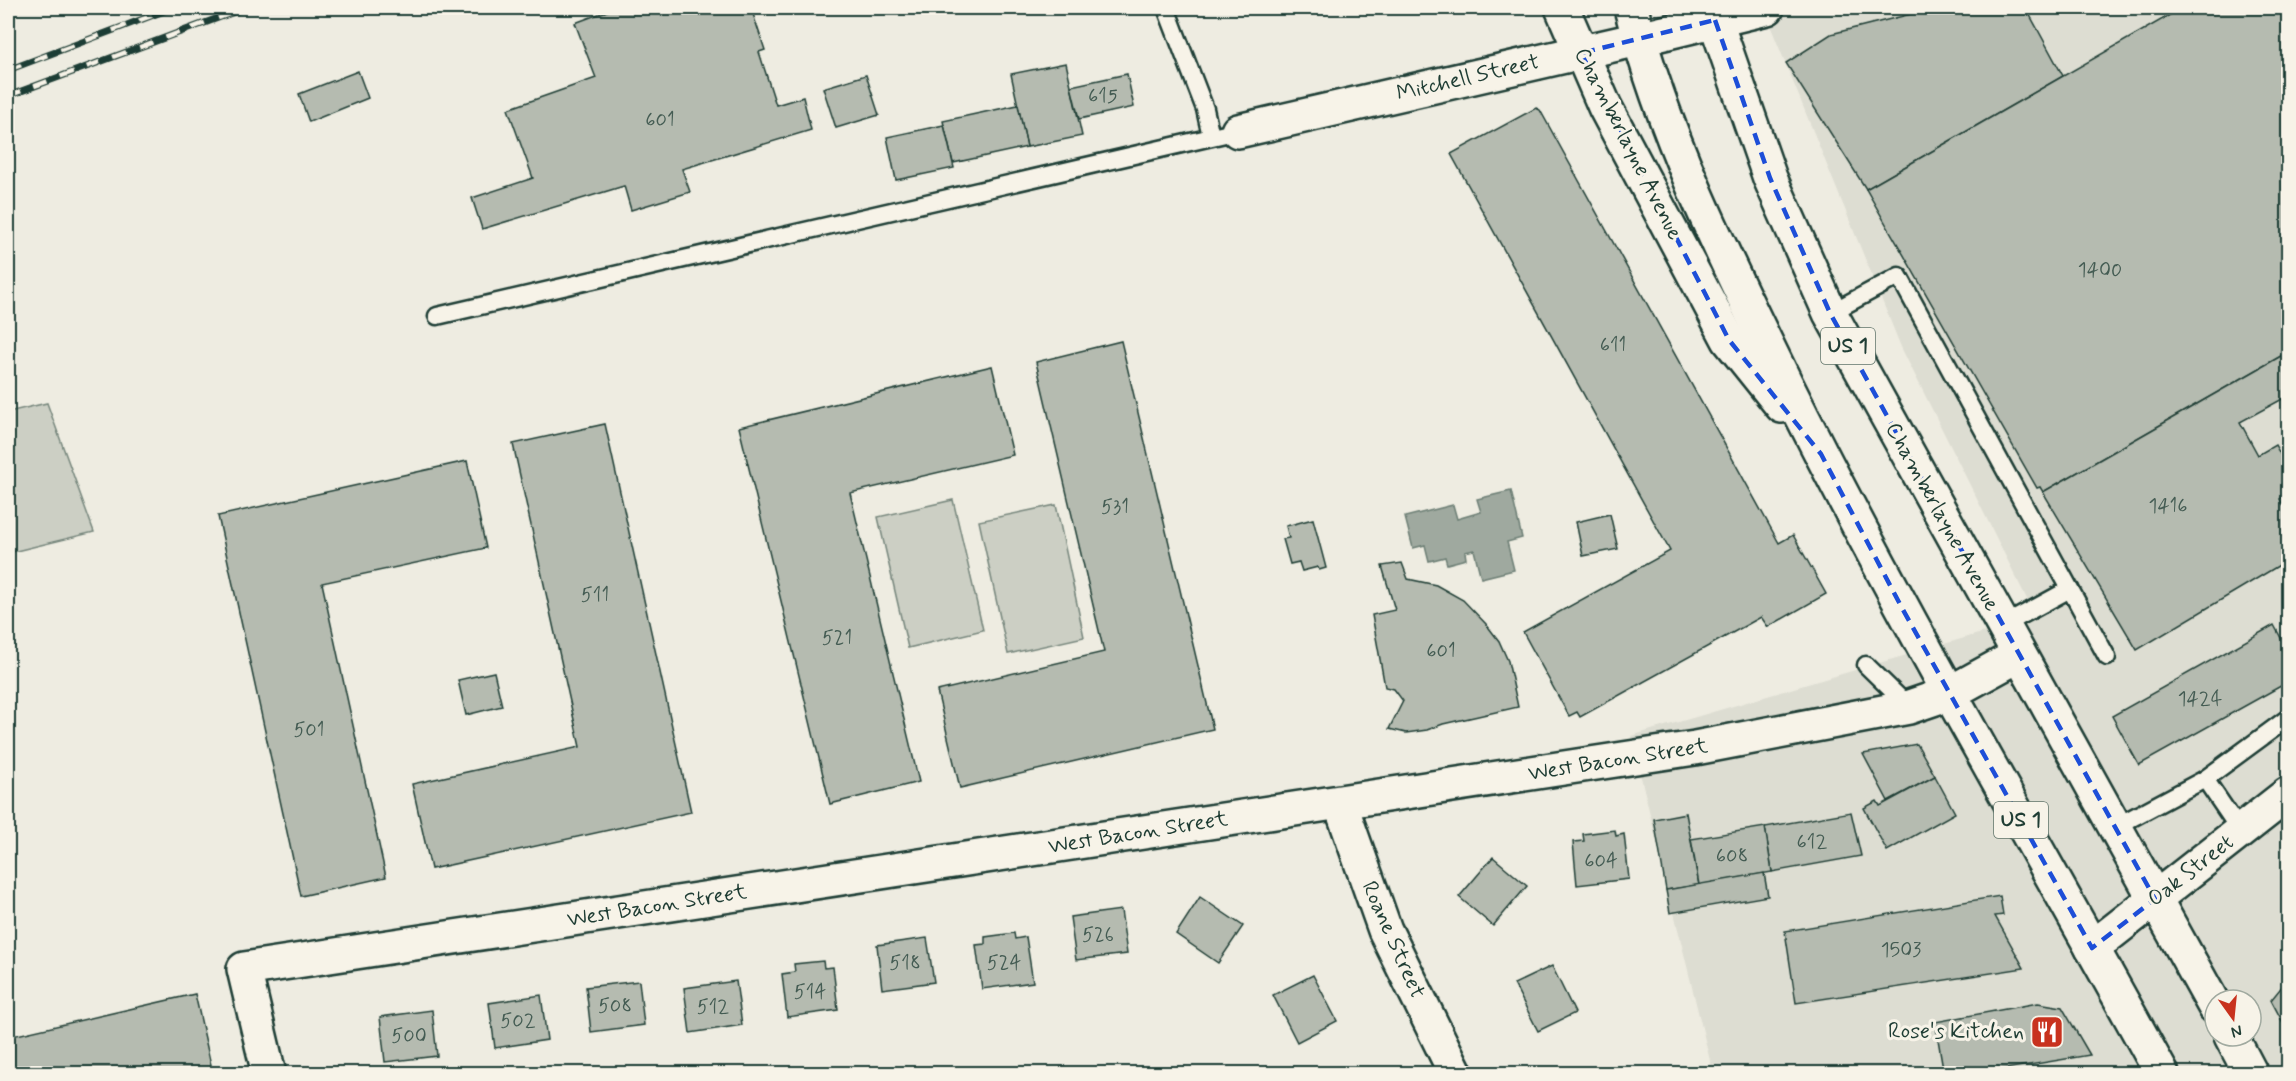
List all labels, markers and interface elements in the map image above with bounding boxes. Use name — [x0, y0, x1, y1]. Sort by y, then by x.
street label: Chamberlayne Avenue — [1567, 43, 1689, 245]
street label: Mitchell Street — [1394, 48, 1542, 108]
house number: 615 — [1088, 83, 1118, 110]
house number: 601 — [645, 107, 675, 134]
house number: 1400 — [2078, 257, 2122, 284]
road number: US 1 — [1821, 328, 1875, 364]
house number: 611 — [1600, 332, 1626, 359]
street label: Chamberlayne Avenue — [1878, 418, 2006, 616]
house number: 1416 — [2148, 493, 2188, 520]
house number: 531 — [1101, 494, 1129, 521]
house number: 511 — [581, 582, 609, 609]
house number: 521 — [822, 625, 852, 652]
house number: 601 — [1426, 638, 1456, 665]
house number: 1424 — [2178, 686, 2223, 713]
house number: 501 — [293, 717, 325, 744]
street label: West Bacon Street — [1526, 732, 1710, 788]
road number: US 1 — [1994, 802, 2048, 838]
street label: West Bacon Street — [1046, 805, 1230, 861]
house number: 612 — [1797, 829, 1827, 856]
street label: Oak Street — [2142, 829, 2240, 913]
house number: 608 — [1716, 843, 1748, 870]
house number: 604 — [1584, 848, 1618, 875]
street label: Roane Street — [1355, 877, 1431, 1003]
street label: West Bacon Street — [565, 878, 749, 934]
house number: 526 — [1082, 922, 1114, 949]
house number: 1503 — [1881, 937, 1921, 964]
house number: 518 — [889, 950, 921, 977]
house number: 524 — [987, 950, 1021, 977]
house number: 514 — [794, 979, 826, 1006]
north arrow — [2203, 988, 2263, 1048]
house number: 508 — [598, 993, 632, 1020]
house number: 512 — [697, 994, 729, 1021]
house number: 502 — [500, 1008, 536, 1035]
restaurant icon: Rose's Kitchen — [2029, 1014, 2065, 1050]
place label: Rose's Kitchen — [1888, 1018, 2024, 1046]
text: N — [2229, 1020, 2244, 1043]
house number: 500 — [391, 1023, 427, 1050]

